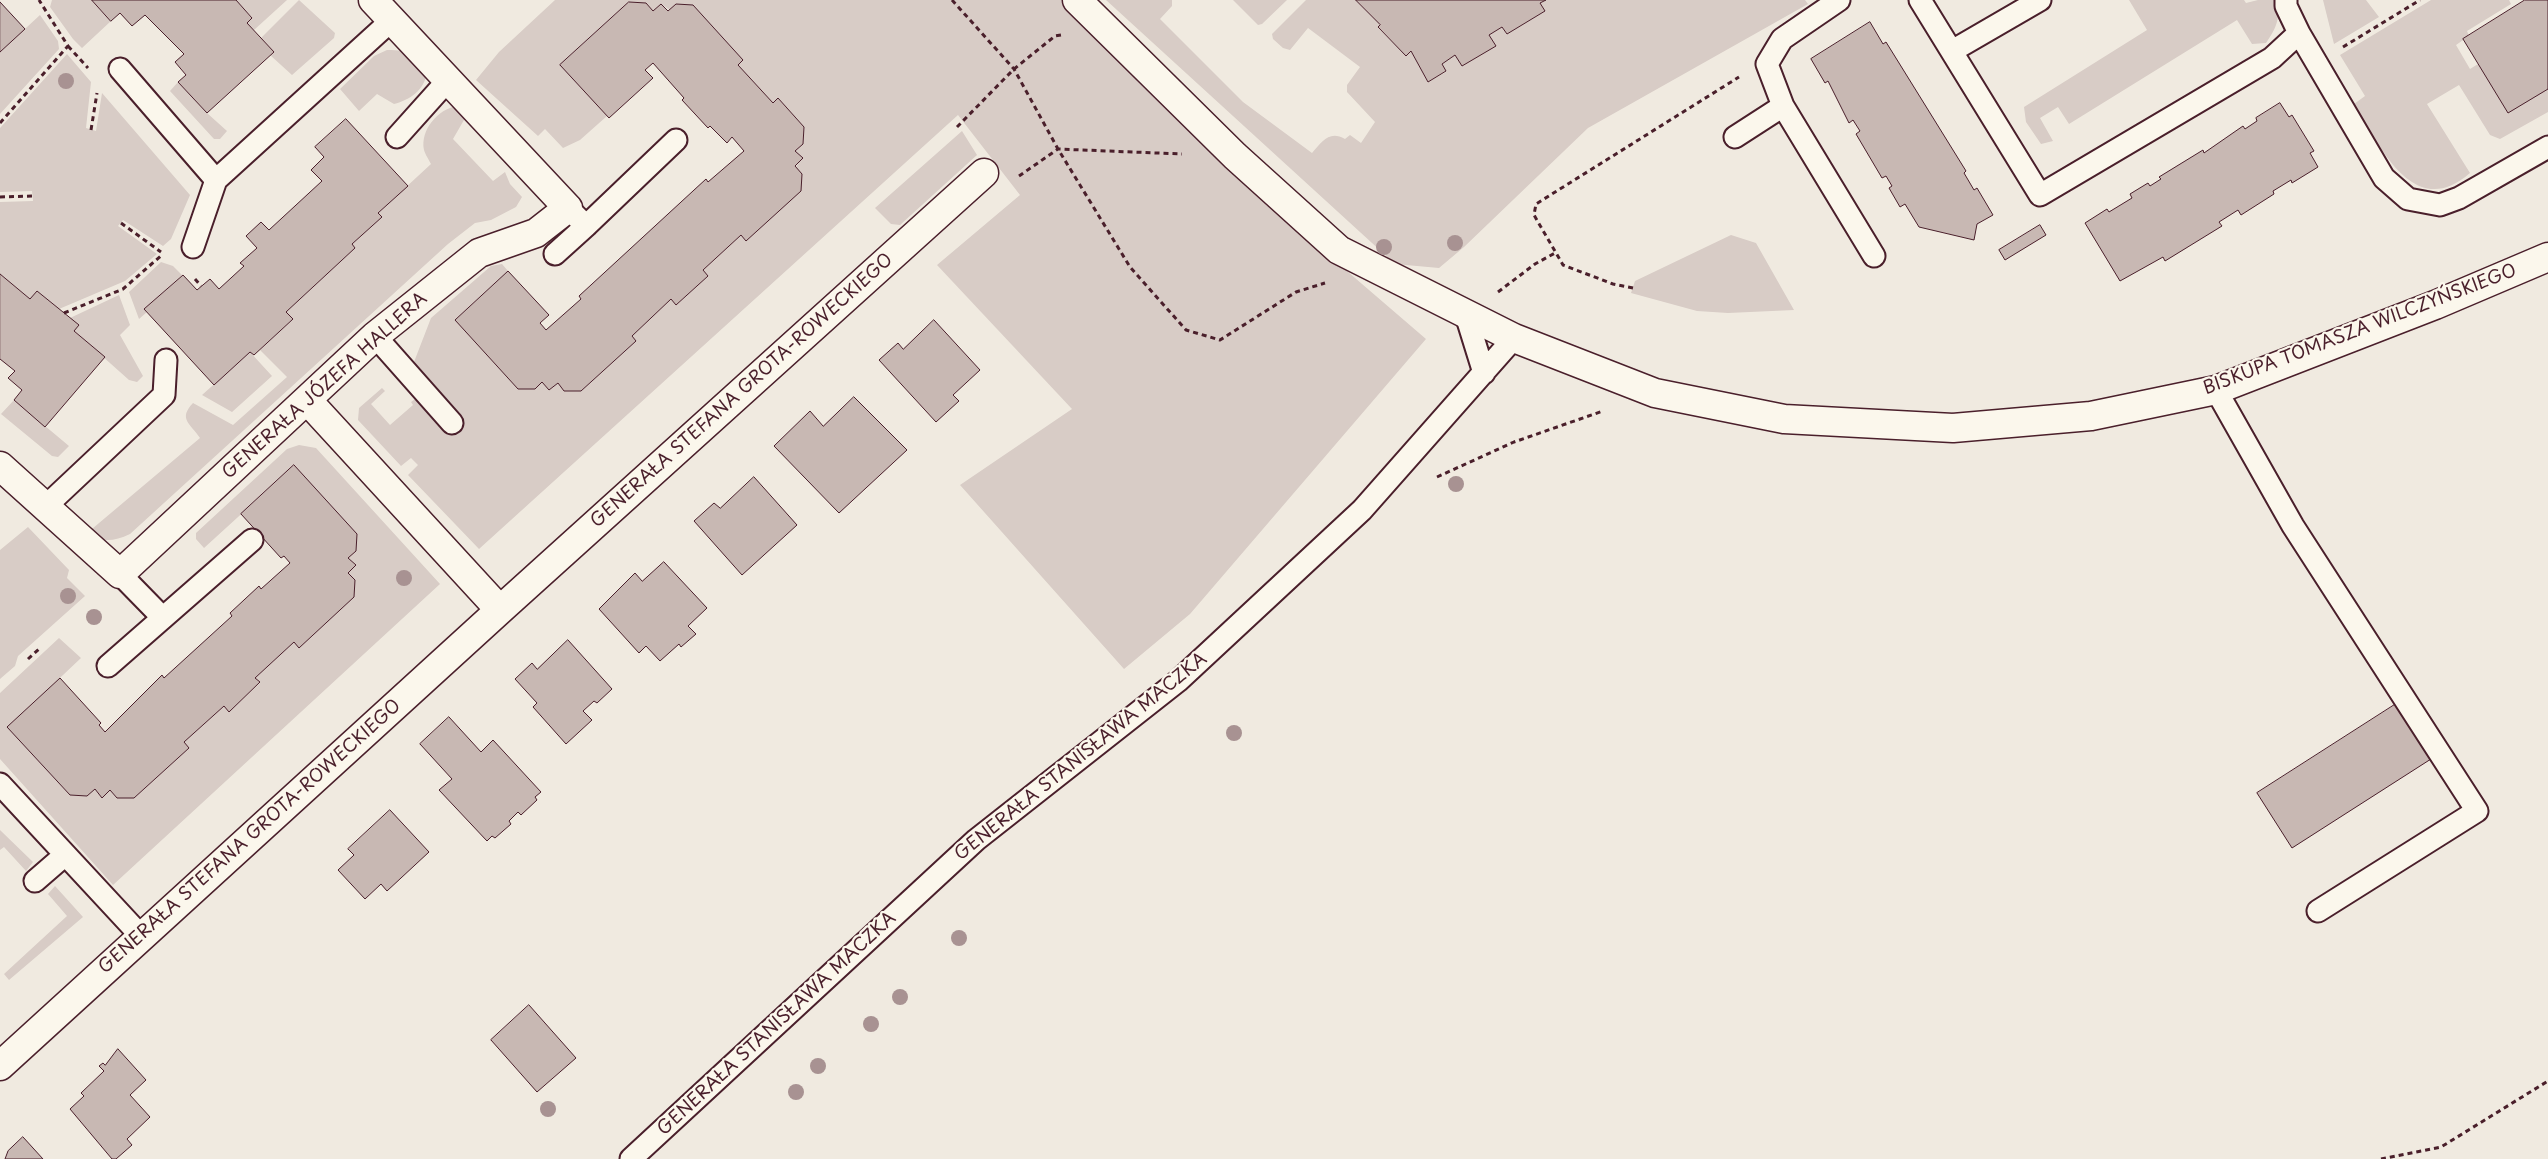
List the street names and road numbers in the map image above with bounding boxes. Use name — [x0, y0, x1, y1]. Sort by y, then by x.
street label: GENERAŁA STEFANA GROTA-ROWECKIEGO — [586, 249, 898, 533]
street label: BISKUPA TOMASZA WILCZYŃSKIEGO — [2200, 260, 2520, 400]
street label: GENERAŁA JÓZEFA HALLERA — [218, 288, 432, 484]
street label: GENERAŁA STANISŁAWA MACZKA — [951, 649, 1211, 865]
street label: GENERAŁA STEFANA GROTA-ROWECKIEGO — [94, 695, 406, 979]
street label: GENERAŁA STANISŁAWA MACZKA — [653, 908, 901, 1140]

